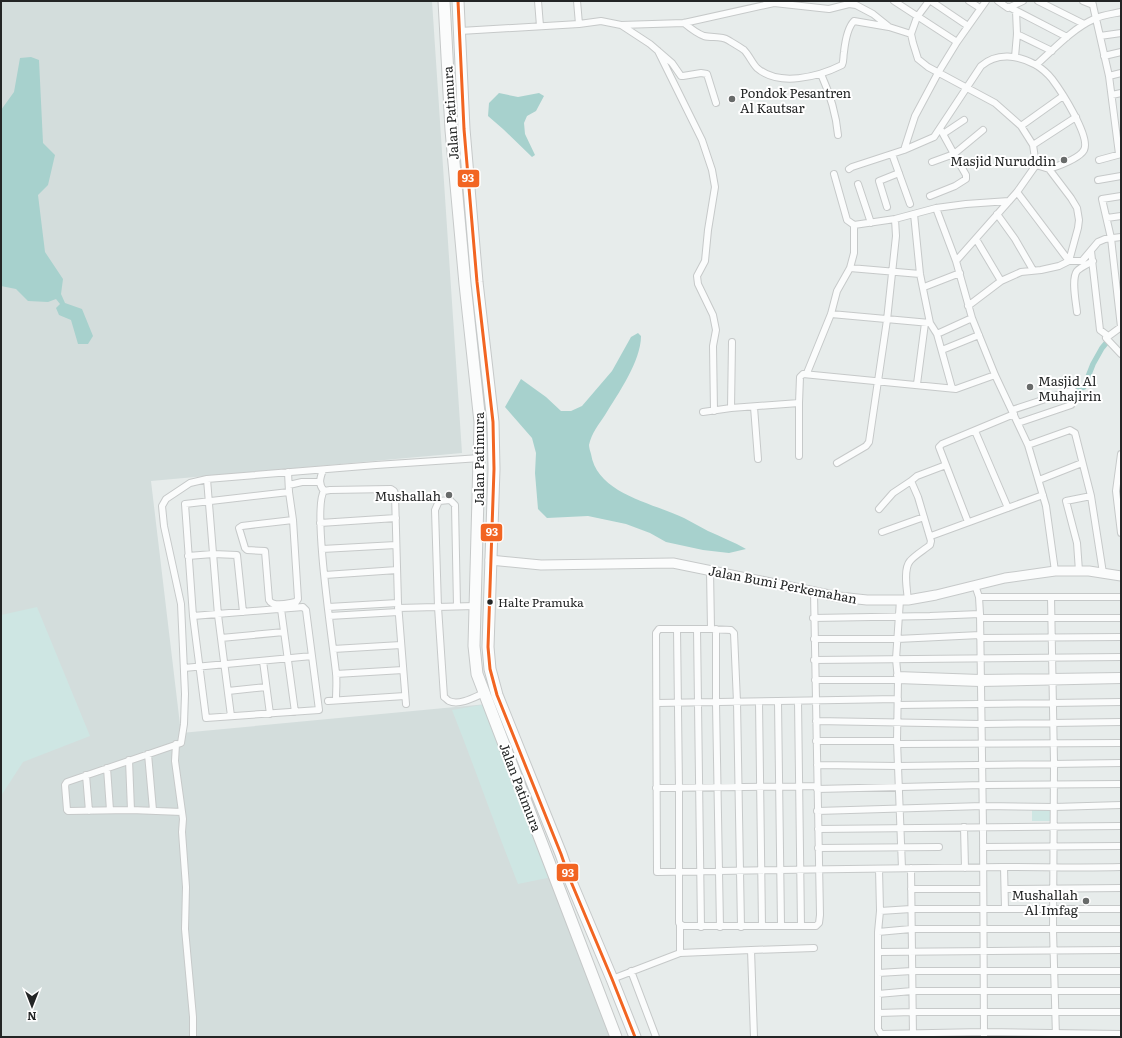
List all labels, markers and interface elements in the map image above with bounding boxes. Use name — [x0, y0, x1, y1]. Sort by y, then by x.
street label: Jalan Patimura — [437, 66, 463, 160]
place label: Pondok Pesantren Al Kautsar — [740, 83, 852, 117]
marker: Pondok Pesantren Al Kautsar — [727, 94, 737, 104]
place label: Masjid Nuruddin — [950, 151, 1056, 170]
marker: Masjid Nuruddin — [1059, 155, 1069, 165]
line badge: 93 — [457, 169, 480, 188]
text: 93 — [462, 169, 474, 185]
place label: Masjid Al Muhajirin — [1038, 371, 1102, 405]
marker: Masjid Al Muhajirin — [1025, 382, 1035, 392]
street label: Jalan Patimura — [469, 412, 488, 506]
place label: Mushallah — [375, 486, 441, 505]
marker: Mushallah — [444, 490, 454, 500]
line badge: 93 — [480, 523, 503, 542]
text: 93 — [486, 523, 498, 539]
street label: Jalan Bumi Perkemahan — [707, 560, 859, 608]
place label: Halte Pramuka — [498, 593, 584, 611]
marker: Halte Pramuka — [485, 597, 495, 607]
street label: Jalan Patimura — [495, 740, 547, 834]
line badge: 93 — [556, 863, 579, 882]
text: 93 — [562, 864, 574, 880]
place label: Mushallah Al Imfag — [1012, 885, 1079, 919]
marker: Mushallah Al Imfag — [1081, 896, 1091, 906]
north arrow — [12, 986, 52, 1026]
text: N — [27, 1009, 37, 1025]

